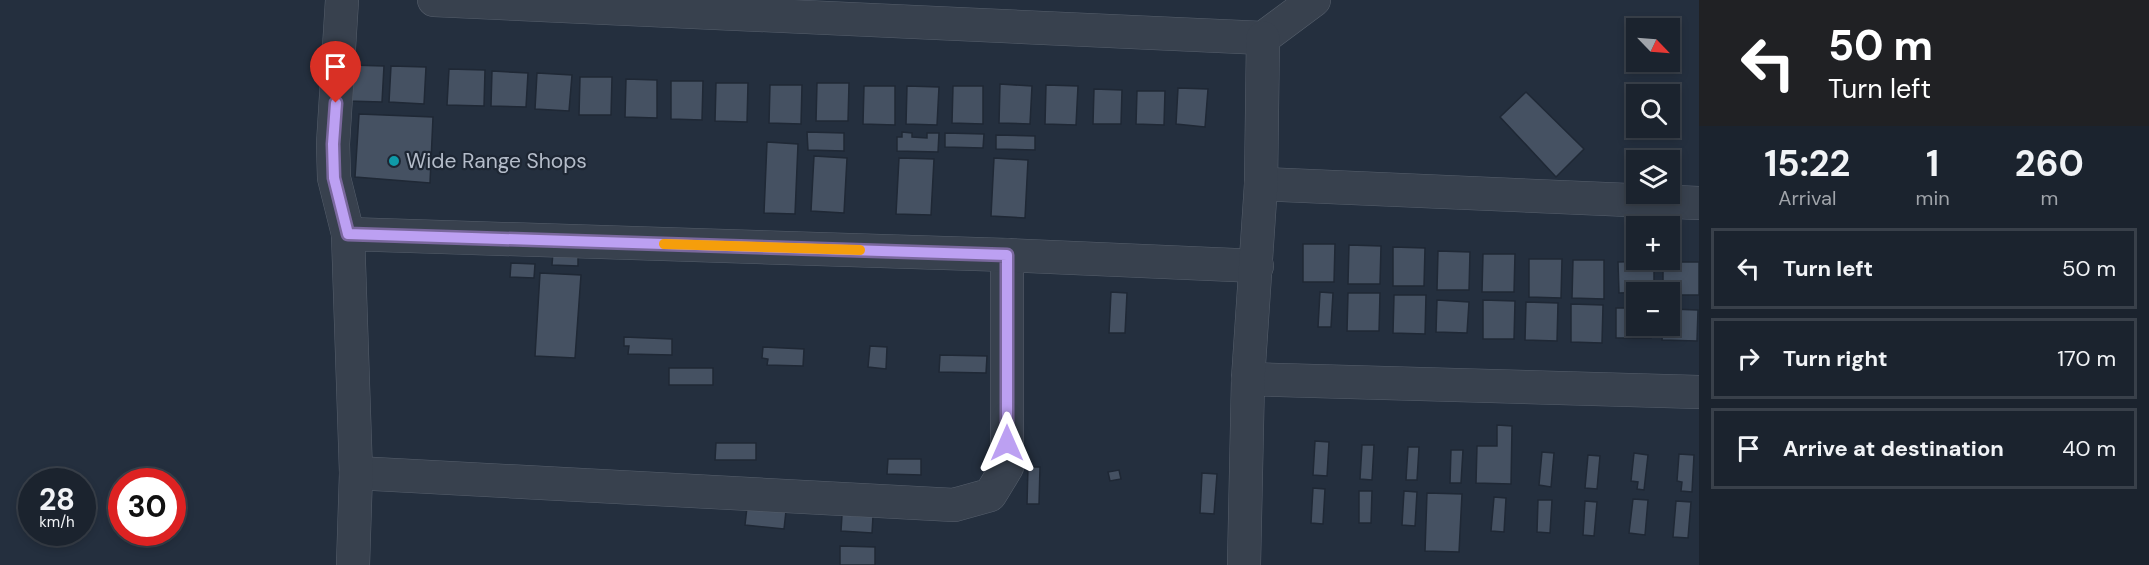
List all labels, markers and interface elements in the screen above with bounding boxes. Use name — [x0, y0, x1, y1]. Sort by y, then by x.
north arrow — [1626, 18, 1680, 72]
map controls — [1626, 18, 1680, 336]
text: 50 m — [1828, 18, 1933, 73]
icon: left — [1729, 24, 1807, 102]
pin — [310, 41, 361, 103]
icon: arrive — [319, 50, 352, 83]
text: Turn left — [1828, 71, 1931, 106]
button: search — [1626, 84, 1680, 138]
text: 15:22 — [1764, 140, 1850, 187]
text: 1 — [1926, 140, 1939, 187]
text: 260 — [2015, 140, 2084, 187]
place label: Wide Range Shops — [406, 147, 587, 175]
button: layers — [1626, 150, 1680, 204]
marker: Wide Range Shops — [387, 154, 401, 168]
text: Arrival — [1778, 185, 1836, 211]
text: min — [1916, 185, 1950, 211]
text: m — [2040, 185, 2058, 211]
button: + — [1626, 216, 1680, 270]
icon: left — [1732, 252, 1765, 285]
text: Turn left — [1783, 254, 1873, 283]
text: 50 m — [2062, 254, 2116, 283]
button: − — [1626, 282, 1680, 336]
icon: right — [1732, 342, 1765, 375]
text: Turn right — [1783, 344, 1888, 373]
text: 170 m — [2057, 344, 2116, 373]
position arrow — [975, 411, 1039, 475]
icon: arrive — [1732, 432, 1765, 465]
text: Arrive at destination — [1783, 434, 2004, 463]
text: 40 m — [2062, 434, 2116, 463]
speed limit sign: 30 — [108, 468, 186, 546]
text: 28 — [39, 480, 75, 519]
text: km/h — [39, 512, 75, 532]

